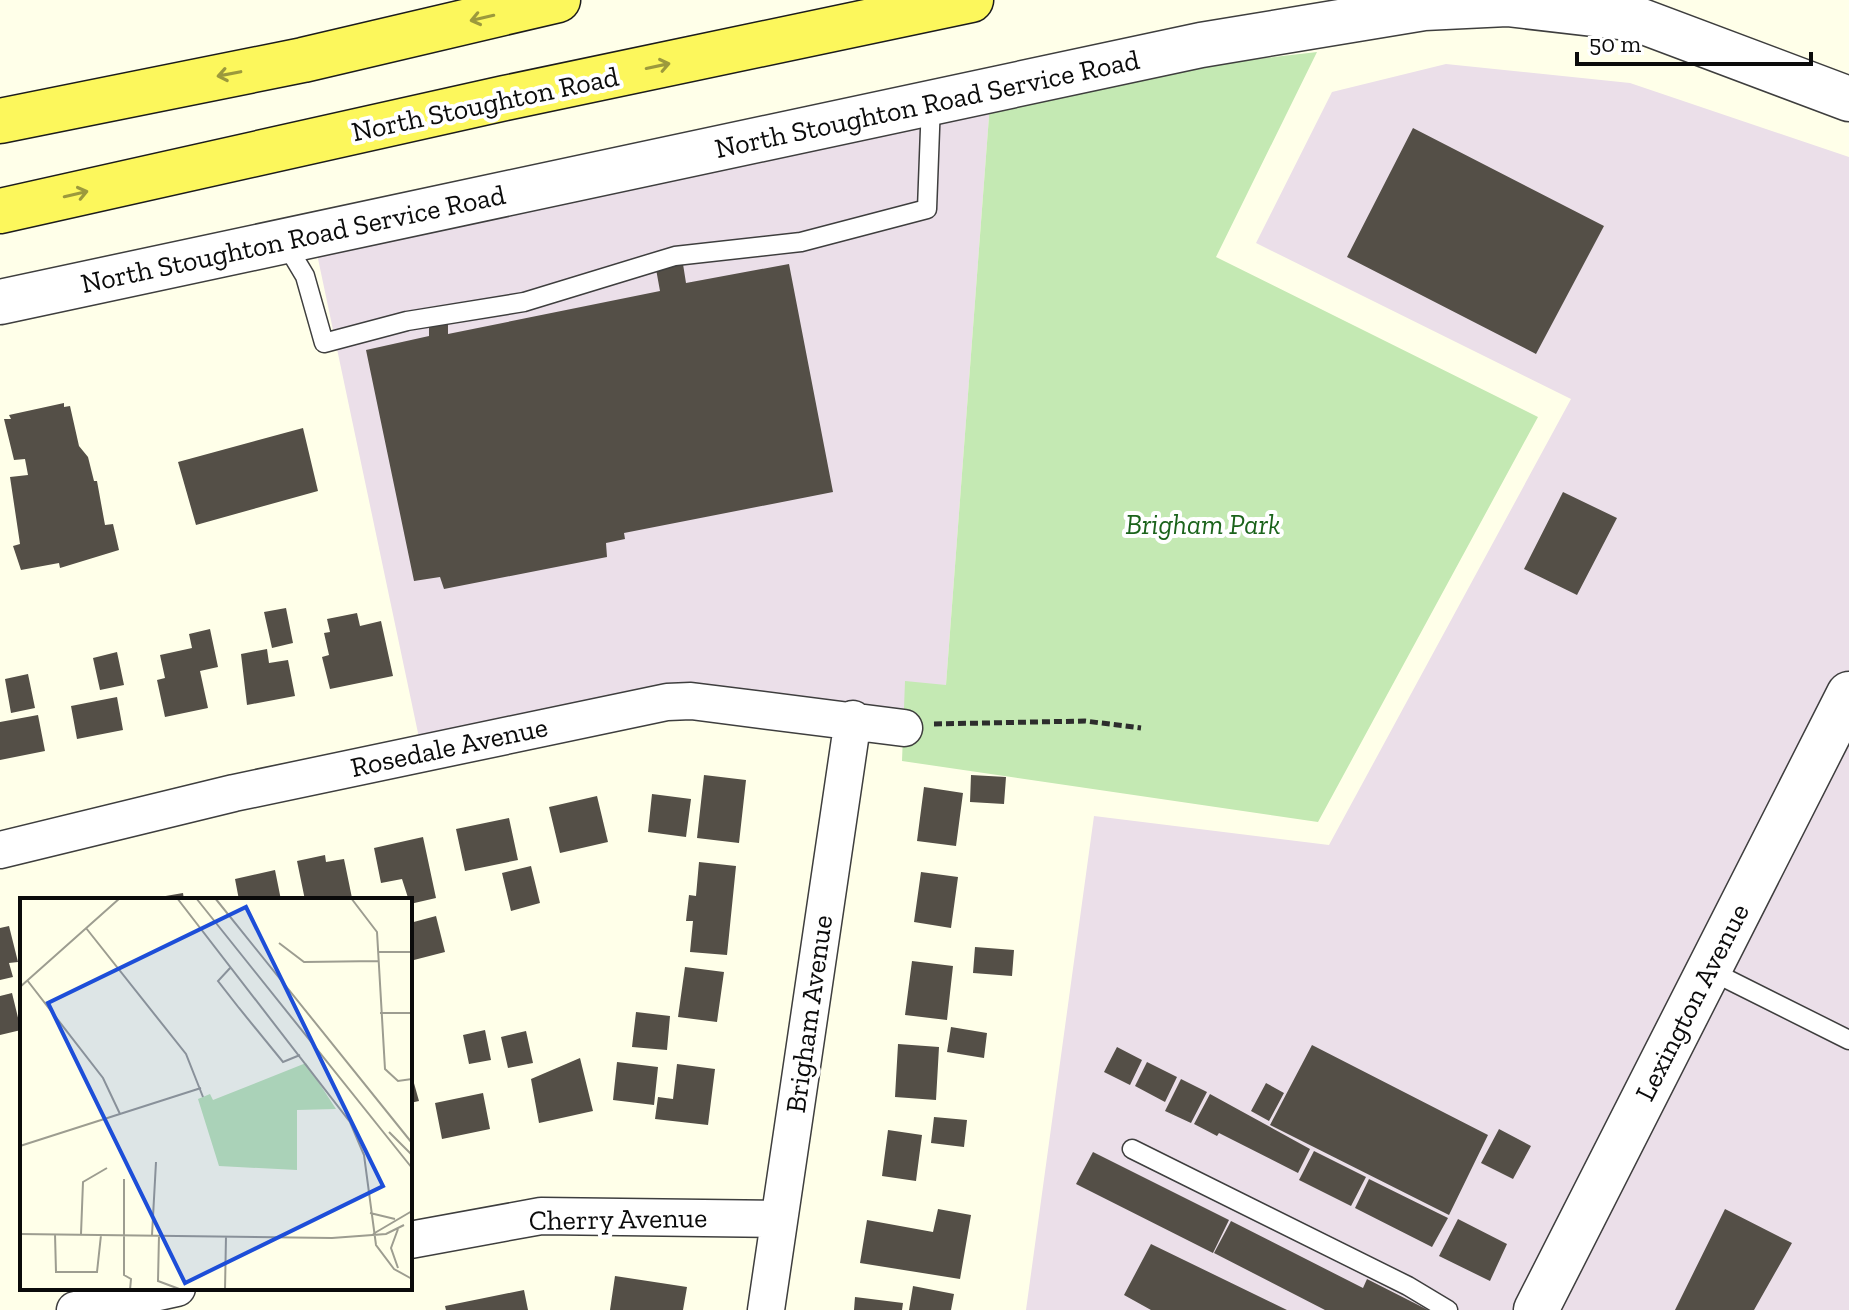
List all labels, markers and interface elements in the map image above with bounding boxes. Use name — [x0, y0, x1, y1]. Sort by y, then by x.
one-way arrow — [470, 11, 496, 26]
scale bar — [1577, 16, 1811, 66]
text: 50 m — [1589, 29, 1642, 58]
street label: North Stoughton Road Service Road — [712, 43, 1142, 165]
one-way arrow — [645, 58, 671, 73]
street label: North Stoughton Road — [349, 60, 621, 148]
one-way arrow — [216, 68, 242, 83]
street label: North Stoughton Road Service Road — [78, 178, 508, 300]
one-way arrow — [63, 186, 88, 201]
park label: Brigham Park — [1125, 508, 1281, 541]
street label: Rosedale Avenue — [348, 710, 550, 784]
inset map — [20, 898, 412, 1290]
street label: Lexington Avenue — [1628, 898, 1756, 1106]
street label: Brigham Avenue — [779, 913, 839, 1115]
street label: Cherry Avenue — [529, 1201, 707, 1237]

